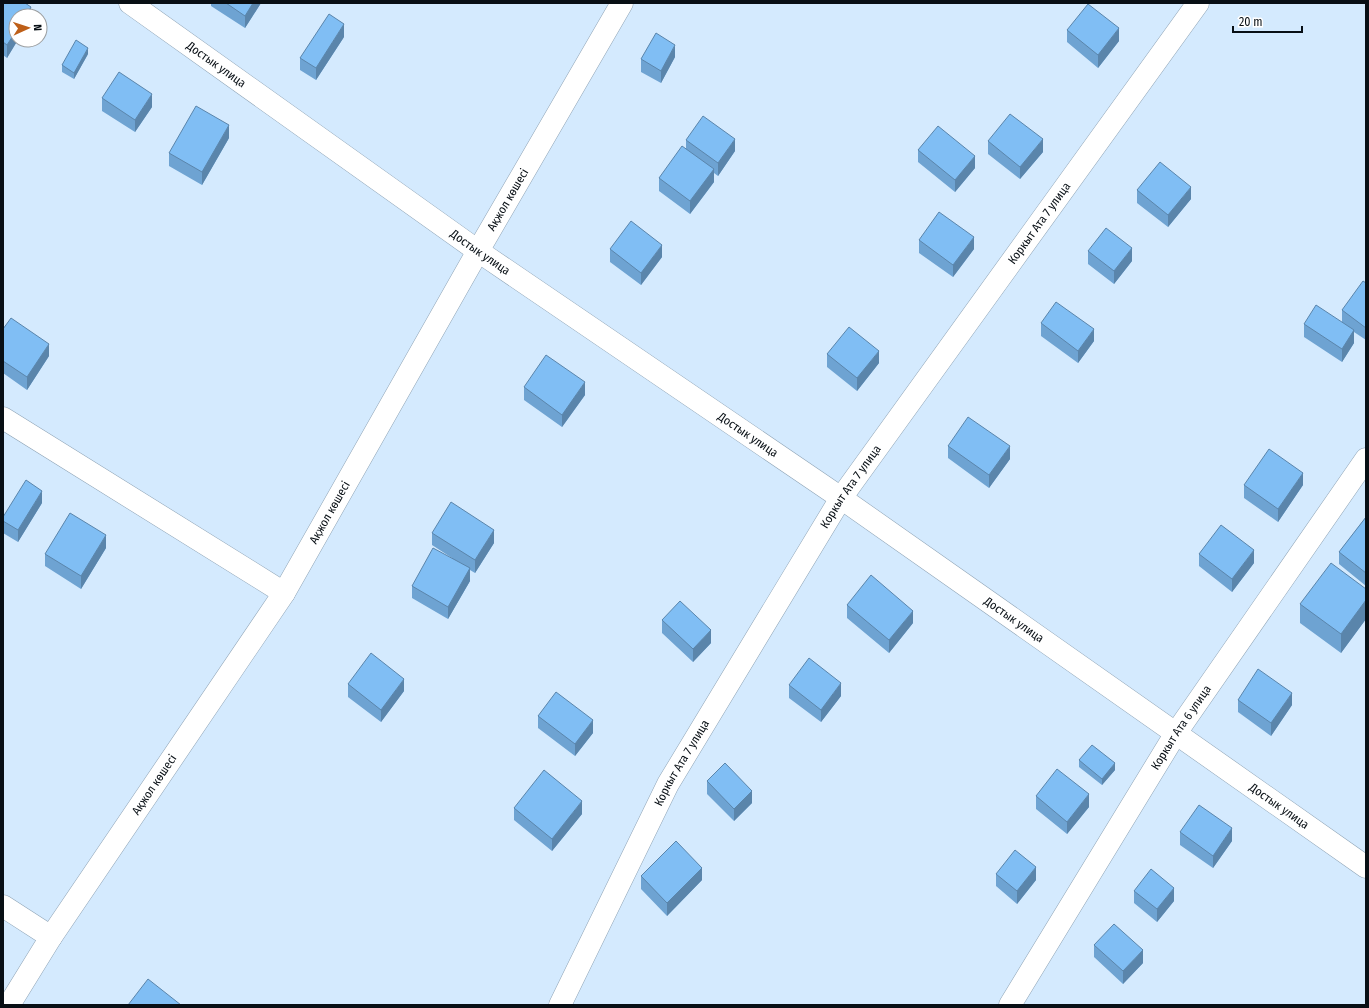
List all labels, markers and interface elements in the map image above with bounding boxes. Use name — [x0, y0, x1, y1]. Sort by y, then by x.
north arrow — [8, 8, 48, 48]
scale bar — [1233, 8, 1302, 34]
text: 20 m — [1239, 15, 1263, 29]
text: N — [31, 24, 44, 31]
street label: Достык улица — [183, 38, 249, 90]
street label: Ақжол көшесі — [484, 166, 531, 233]
street label: Коркыт Ата 7 улица — [1005, 180, 1073, 267]
street label: Достык улица — [447, 226, 513, 278]
street label: Достык улица — [715, 409, 781, 460]
street label: Коркыт Ата 7 улица — [817, 442, 884, 531]
street label: Ақжол көшесі — [306, 479, 353, 546]
street label: Достык улица — [981, 593, 1047, 645]
street label: Коркыт Ата 6 улица — [1148, 682, 1214, 772]
street label: Коркыт Ата 7 улица — [651, 717, 712, 808]
street label: Ақжол көшесі — [129, 752, 180, 817]
street label: Достык улица — [1246, 780, 1312, 832]

